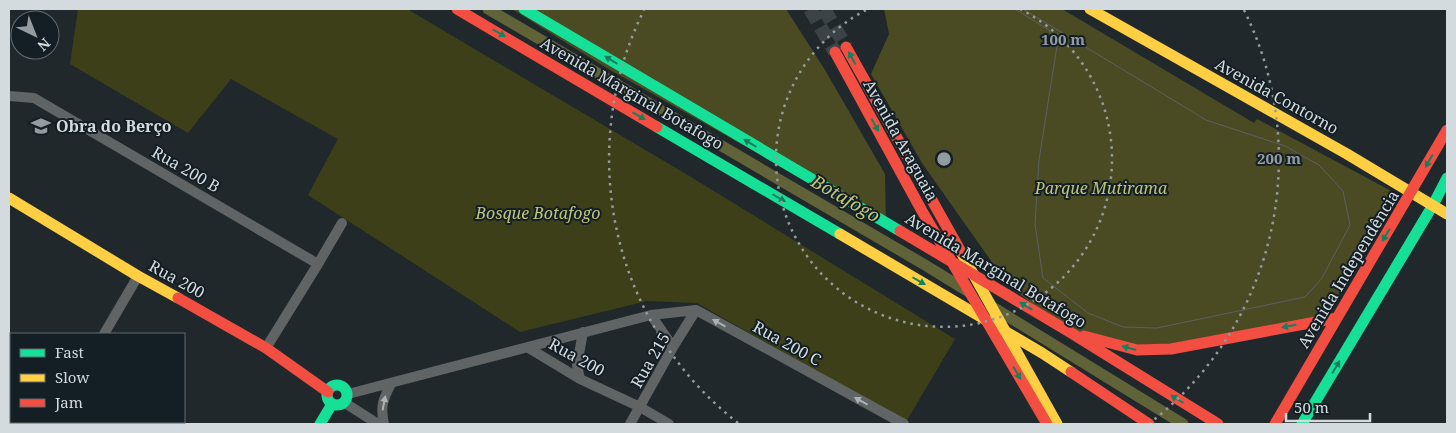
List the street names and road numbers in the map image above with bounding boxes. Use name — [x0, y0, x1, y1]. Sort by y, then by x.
street label: Avenida Marginal Botafogo — [537, 32, 727, 154]
street label: Avenida Contorno — [1211, 53, 1343, 139]
street label: Avenida Araguaia — [858, 75, 944, 205]
street label: Rua 200 B — [148, 141, 224, 197]
street label: Avenida Independência — [1292, 186, 1404, 352]
street label: Avenida Marginal Botafogo — [901, 207, 1091, 333]
street label: Rua 200 — [145, 255, 209, 303]
street label: Rua 200 C — [749, 315, 825, 371]
street label: Rua 215 — [625, 328, 675, 392]
street label: Rua 200 — [545, 333, 609, 381]

